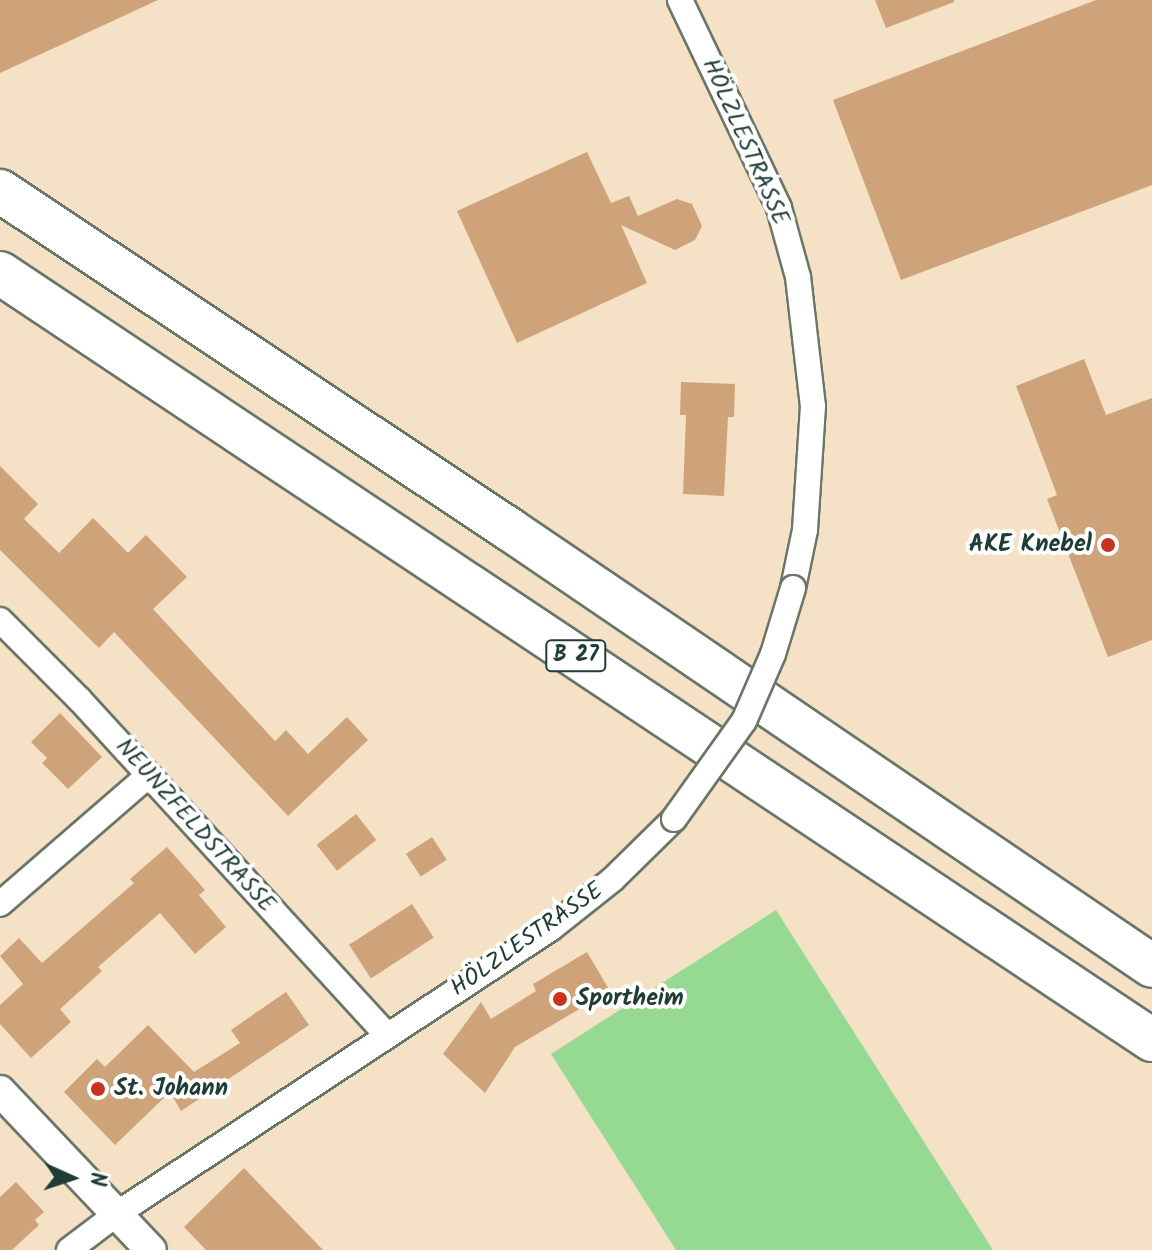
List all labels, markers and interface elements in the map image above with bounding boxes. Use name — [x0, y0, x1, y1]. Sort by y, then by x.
street label: HÖLZLESTRASSE — [695, 54, 795, 230]
place label: AKE Knebel — [969, 531, 1092, 559]
marker: AKE Knebel — [1099, 536, 1117, 554]
road number: B 27 — [544, 638, 608, 674]
street label: NEUNZFELDSTRASSE — [109, 733, 281, 919]
street label: HÖLZLESTRASSE — [445, 877, 609, 1003]
place label: Sportheim — [576, 985, 684, 1013]
marker: Sportheim — [551, 990, 569, 1008]
place label: St. Johann — [114, 1075, 228, 1103]
marker: St. Johann — [89, 1080, 107, 1098]
north arrow — [32, 1138, 112, 1218]
text: N — [79, 1171, 114, 1187]

